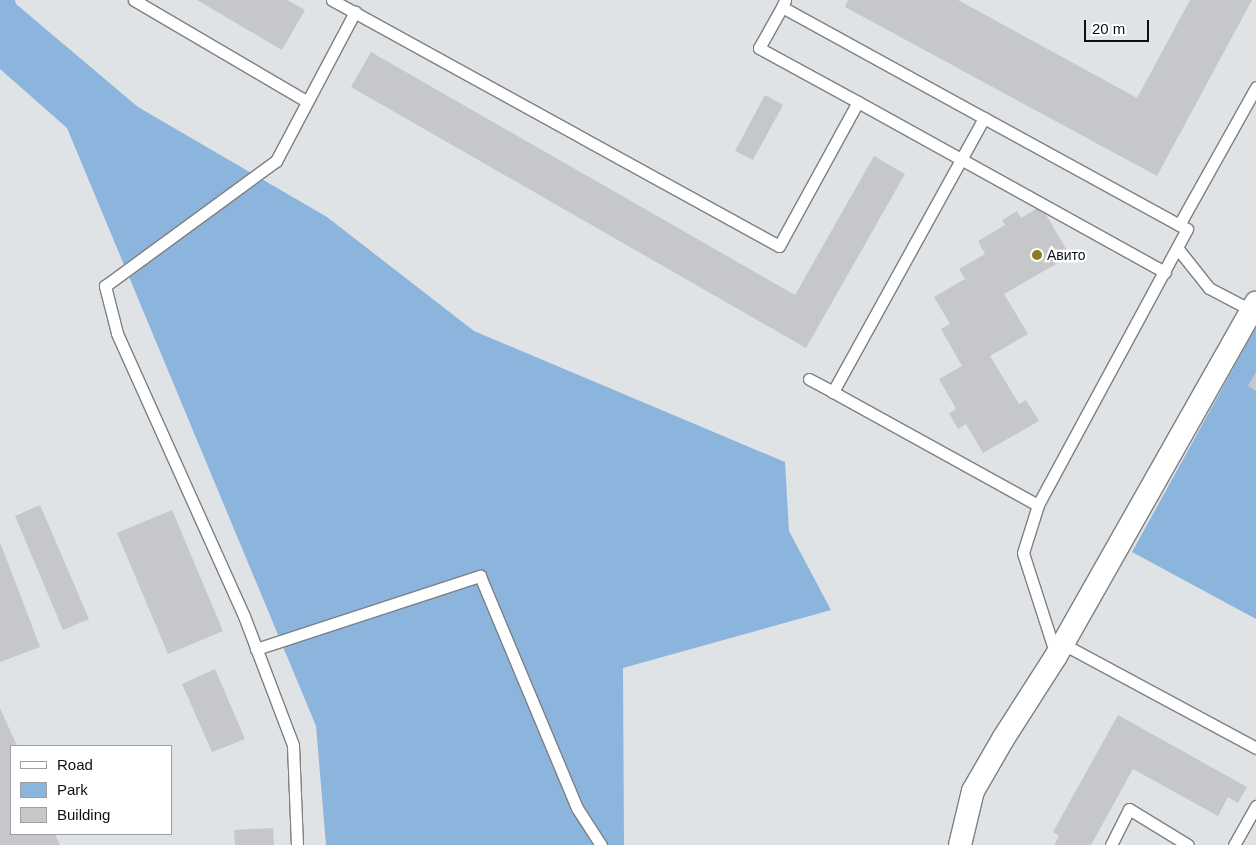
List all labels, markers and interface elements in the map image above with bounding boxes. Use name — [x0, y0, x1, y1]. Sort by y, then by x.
scale bar — [1086, 10, 1151, 42]
text: 20 m — [1092, 20, 1125, 37]
place label: Авито — [1047, 247, 1086, 263]
marker: Авито — [1031, 249, 1043, 261]
legend — [10, 745, 172, 835]
text: Road — [57, 756, 93, 773]
text: Park — [57, 781, 88, 798]
text: Building — [57, 806, 110, 823]

